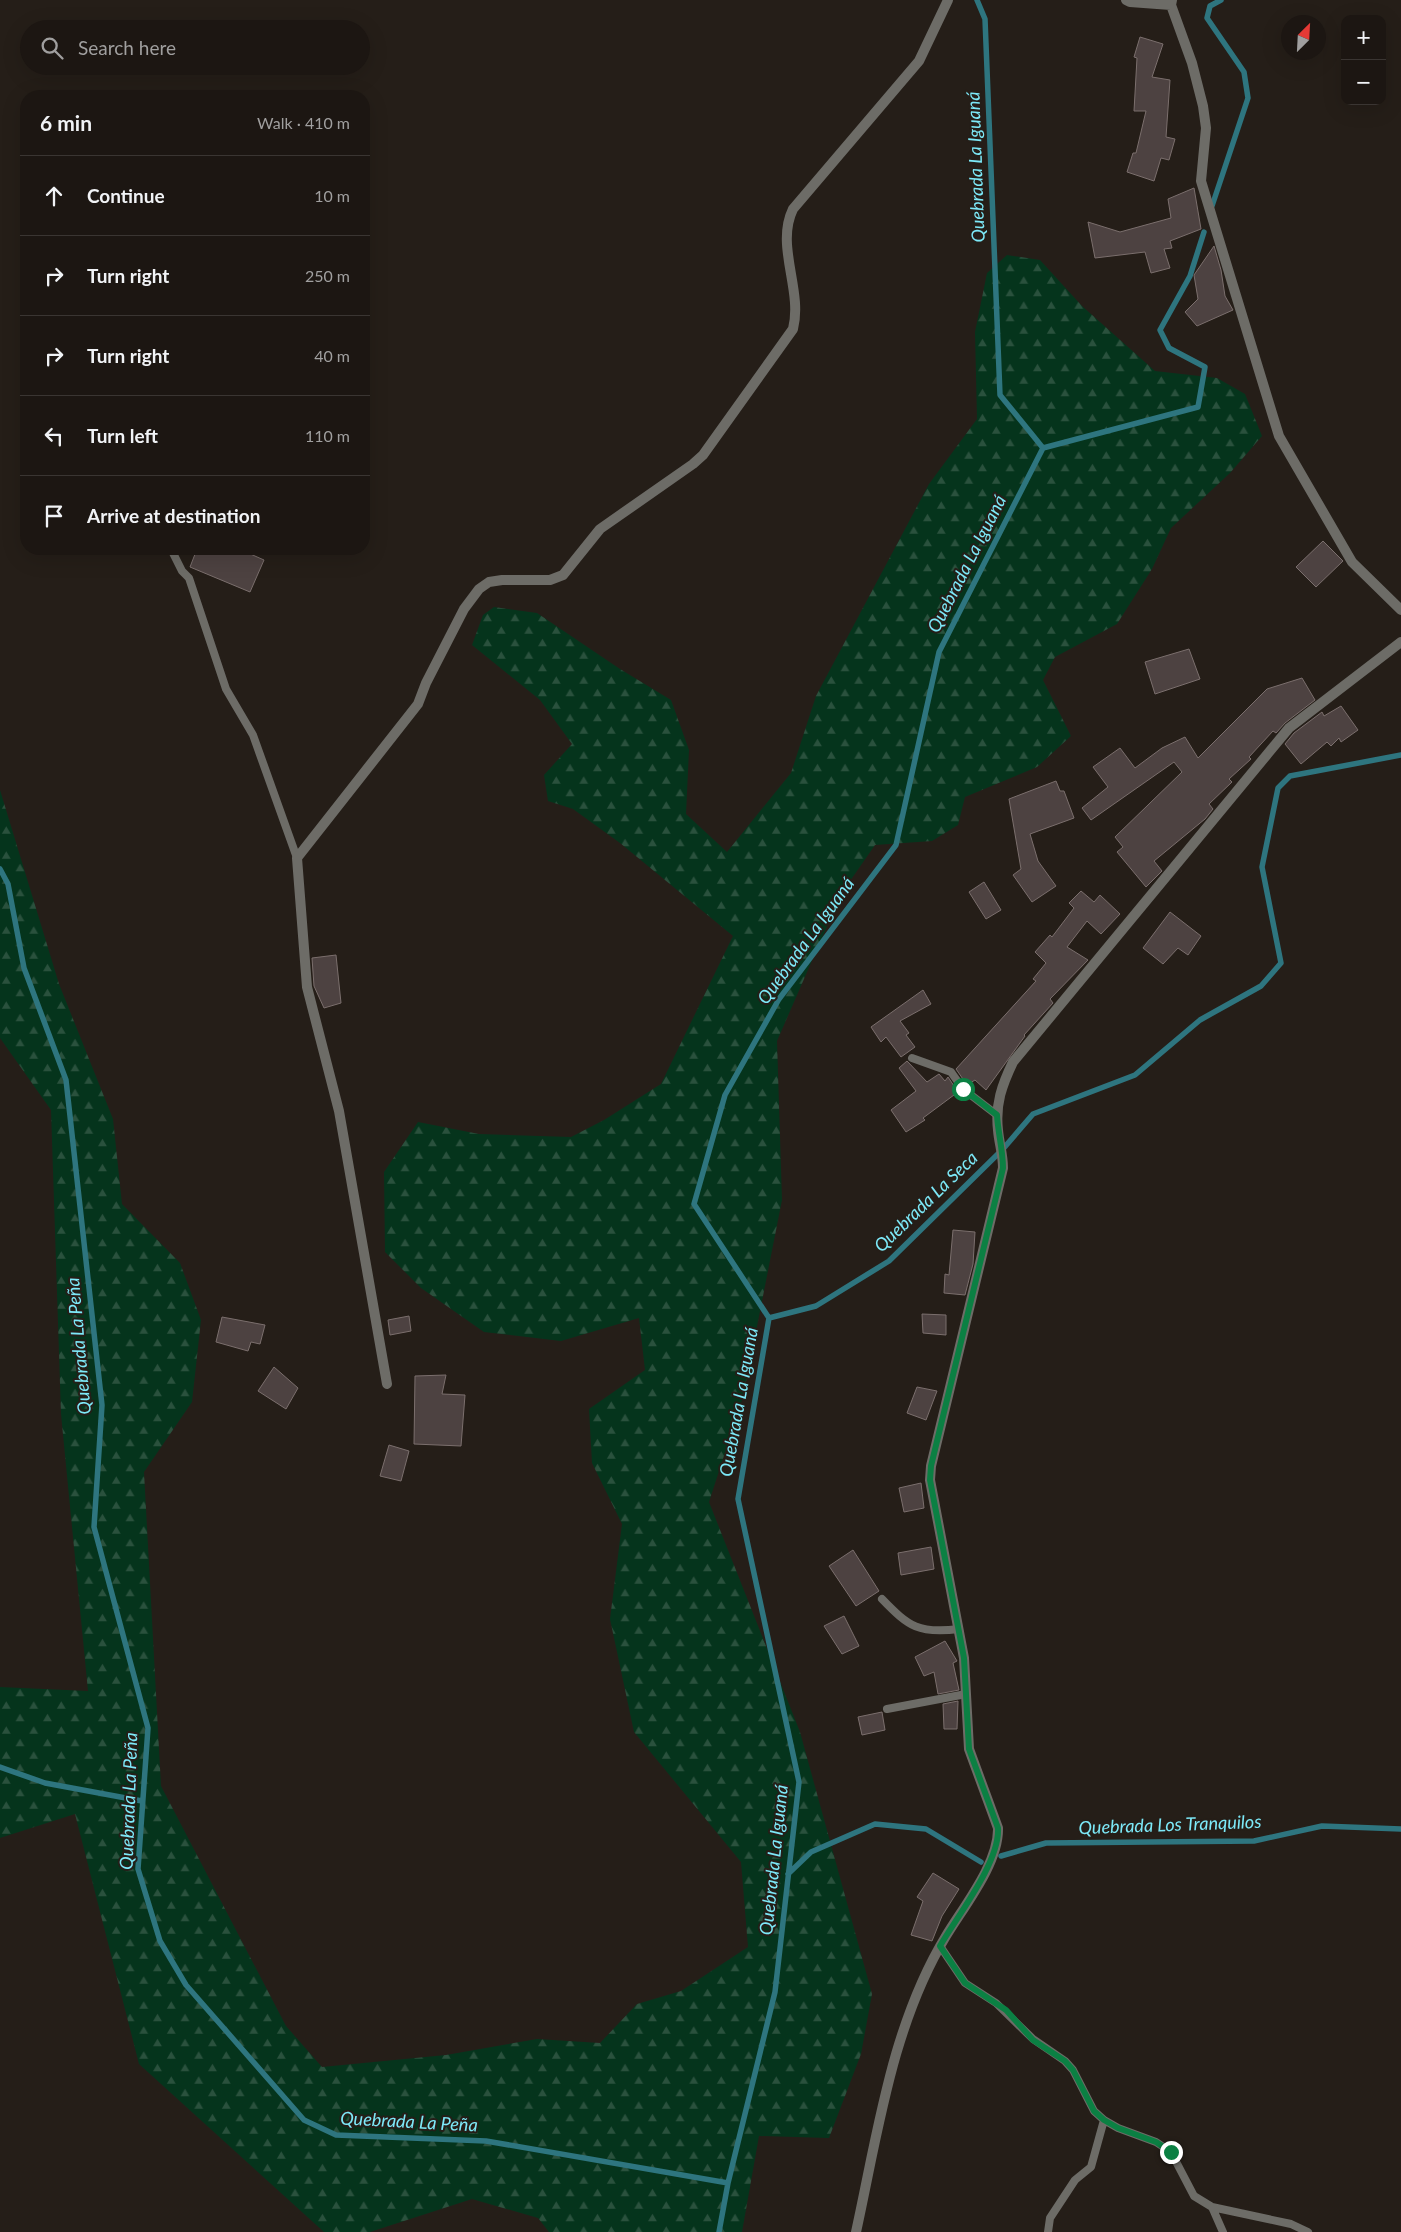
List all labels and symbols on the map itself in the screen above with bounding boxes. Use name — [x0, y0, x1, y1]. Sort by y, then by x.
north arrow — [1281, 15, 1326, 60]
water label: Quebrada La Iguaná — [961, 90, 989, 243]
water label: Quebrada La Iguaná — [922, 491, 1011, 636]
water label: Quebrada La Iguaná — [752, 872, 859, 1008]
route start — [952, 1078, 975, 1101]
water label: Quebrada La Seca — [869, 1146, 982, 1256]
water label: Quebrada La Peña — [61, 1277, 95, 1416]
water label: Quebrada La Iguaná — [714, 1325, 762, 1478]
water label: Quebrada La Peña — [115, 1732, 141, 1870]
water label: Quebrada La Iguaná — [754, 1783, 792, 1936]
water label: Quebrada Los Tranquilos — [1078, 1810, 1262, 1838]
water label: Quebrada La Peña — [340, 2106, 478, 2136]
route end — [1160, 2141, 1183, 2164]

